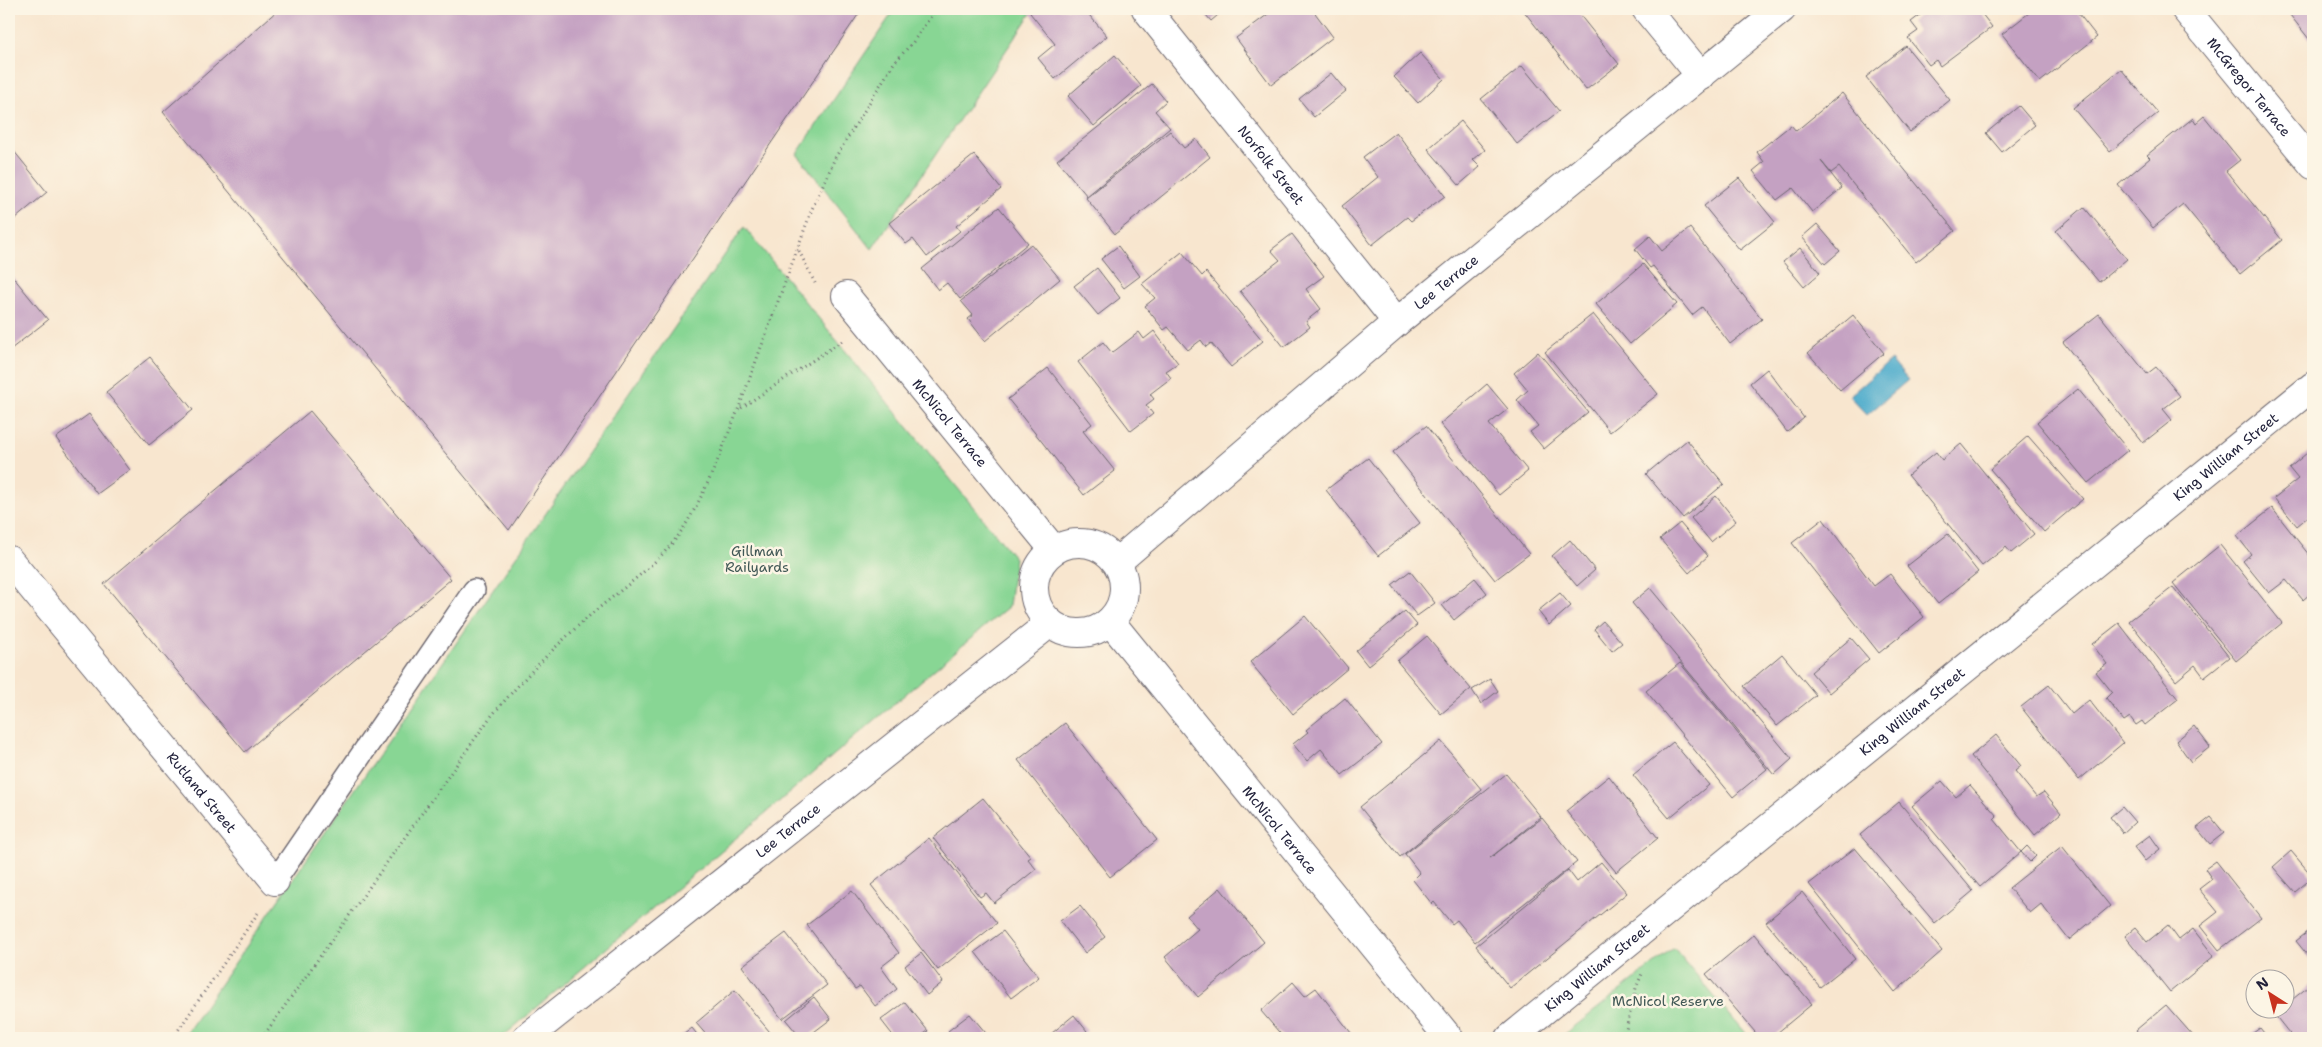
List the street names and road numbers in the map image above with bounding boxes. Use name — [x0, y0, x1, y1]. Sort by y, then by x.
street label: McGregor Terrace — [2203, 34, 2295, 140]
street label: Norfolk Street — [1234, 122, 1308, 208]
street label: Lee Terrace — [1410, 251, 1482, 314]
street label: McNicol Terrace — [909, 375, 991, 471]
street label: King William Street — [2169, 409, 2282, 505]
street label: King William Street — [1856, 663, 1968, 760]
street label: Rutland Street — [163, 748, 240, 837]
street label: McNicol Terrace — [1238, 782, 1321, 878]
street label: Lee Terrace — [752, 799, 824, 862]
street label: King William Street — [1541, 919, 1653, 1016]

